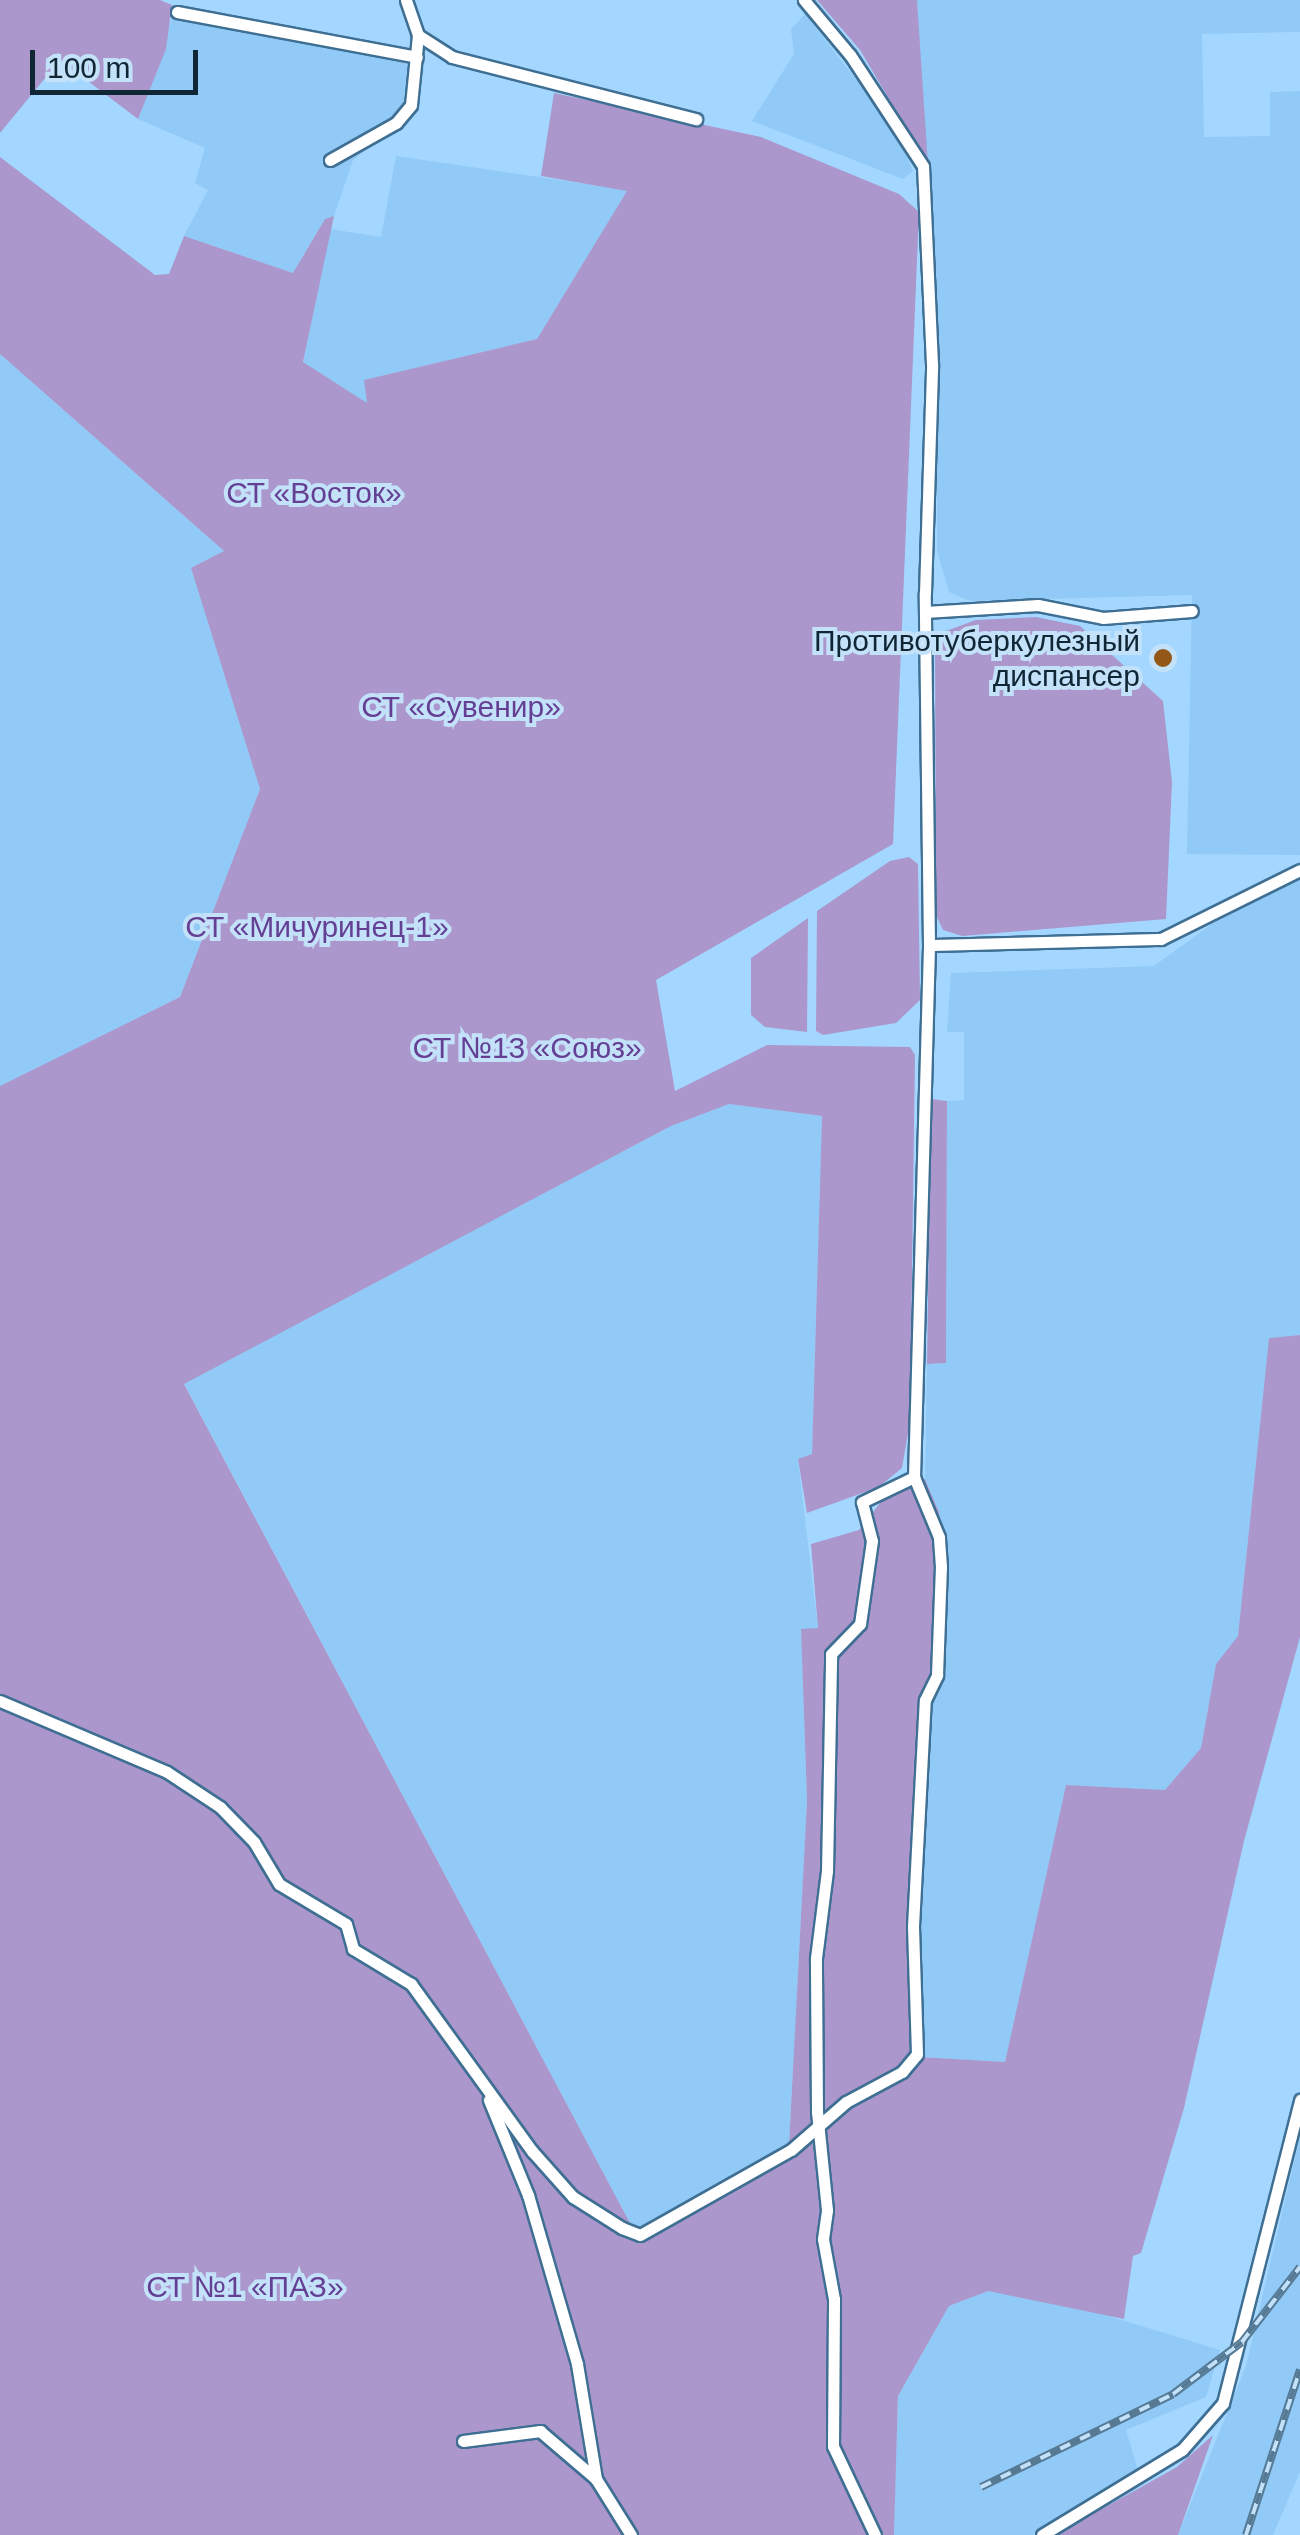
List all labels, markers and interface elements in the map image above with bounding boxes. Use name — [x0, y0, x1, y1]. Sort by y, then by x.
scale bar — [35, 30, 202, 92]
text: 100 m — [47, 51, 130, 84]
park label: СТ «Восток» — [226, 475, 402, 511]
place label: Противотуберкулезный диспансер — [814, 623, 1140, 694]
marker: Противотуберкулезный диспансер — [1150, 645, 1176, 671]
park label: СТ «Сувенир» — [361, 689, 561, 725]
park label: СТ «Мичуринец-1» — [185, 909, 449, 945]
park label: СТ №13 «Союз» — [412, 1030, 642, 1066]
park label: СТ №1 «ПАЗ» — [146, 2269, 344, 2305]

